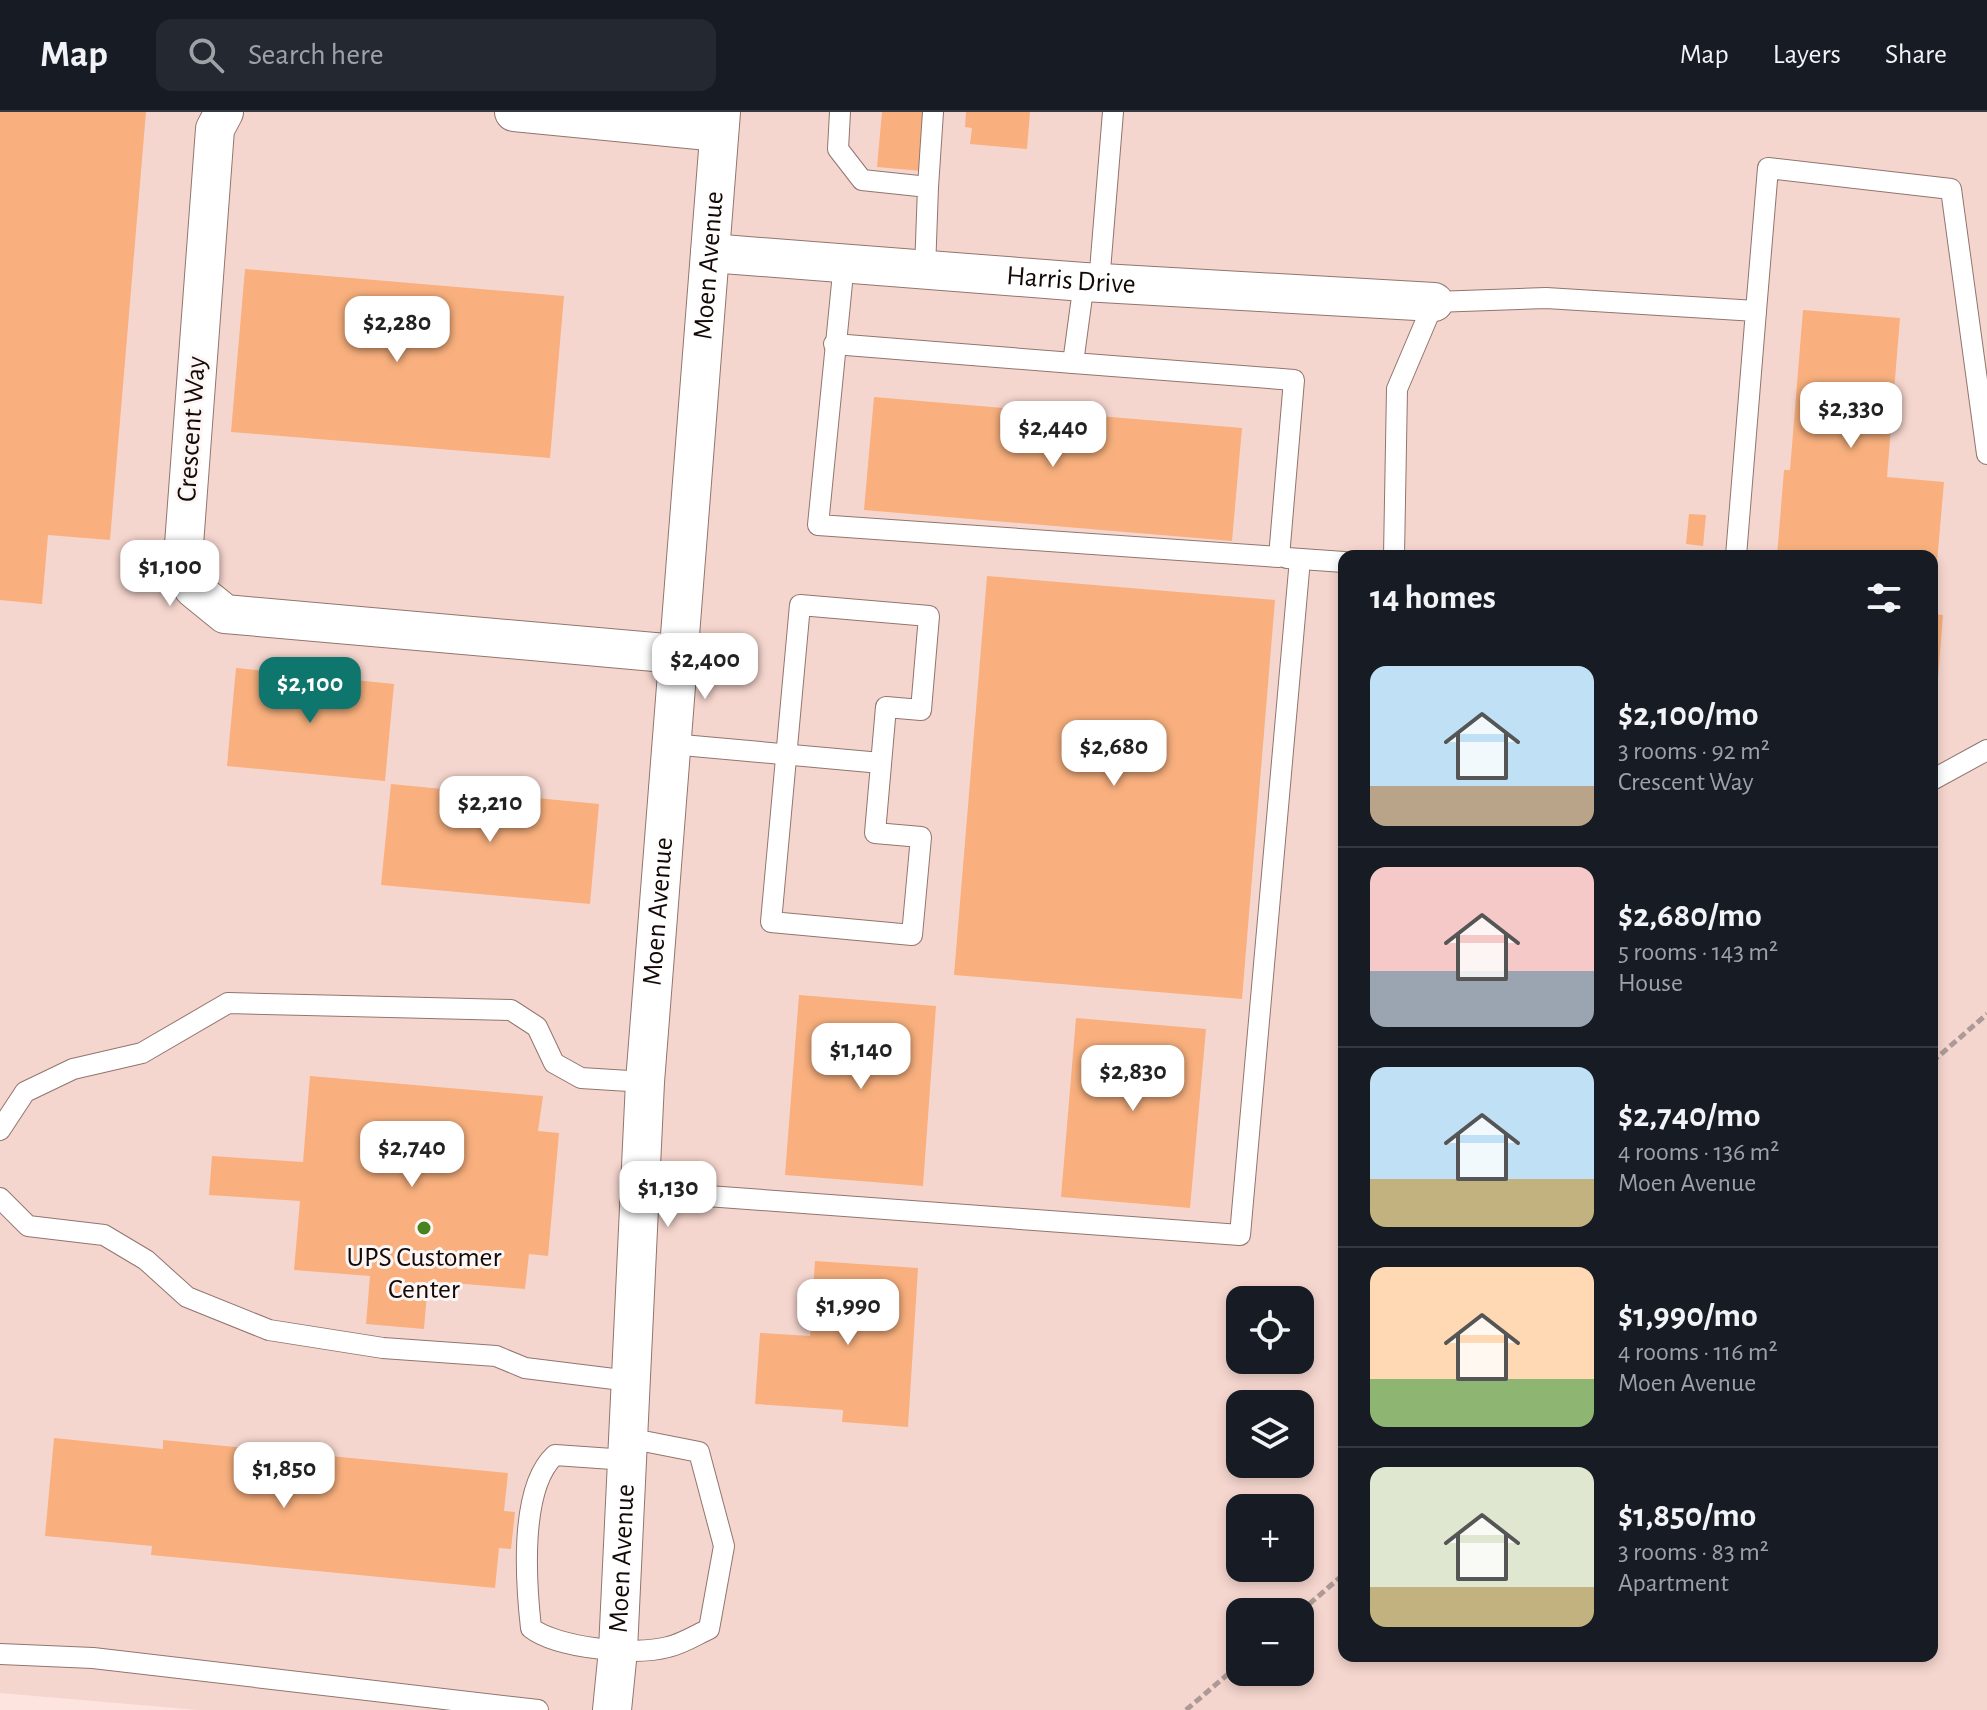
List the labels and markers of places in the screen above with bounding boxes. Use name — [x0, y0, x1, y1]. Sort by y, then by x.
pin: $2,280 — [332, 296, 462, 364]
pin: $2,330 — [1786, 382, 1916, 450]
pin: $2,440 — [988, 401, 1118, 469]
pin: $1,100 — [105, 540, 235, 608]
pin: $2,400 — [640, 633, 770, 701]
pin: $2,100 — [245, 657, 375, 725]
pin: $2,680 — [1049, 720, 1179, 788]
pin: $2,210 — [425, 776, 555, 844]
pin: $1,140 — [796, 1023, 926, 1091]
pin: $2,830 — [1068, 1045, 1198, 1113]
pin: $2,740 — [347, 1121, 477, 1189]
pin: $1,130 — [603, 1161, 733, 1229]
marker: UPS Customer Center — [415, 1219, 433, 1237]
place label: UPS Customer Center — [346, 1244, 502, 1304]
pin: $1,990 — [783, 1279, 913, 1347]
pin: $1,850 — [219, 1442, 349, 1510]

